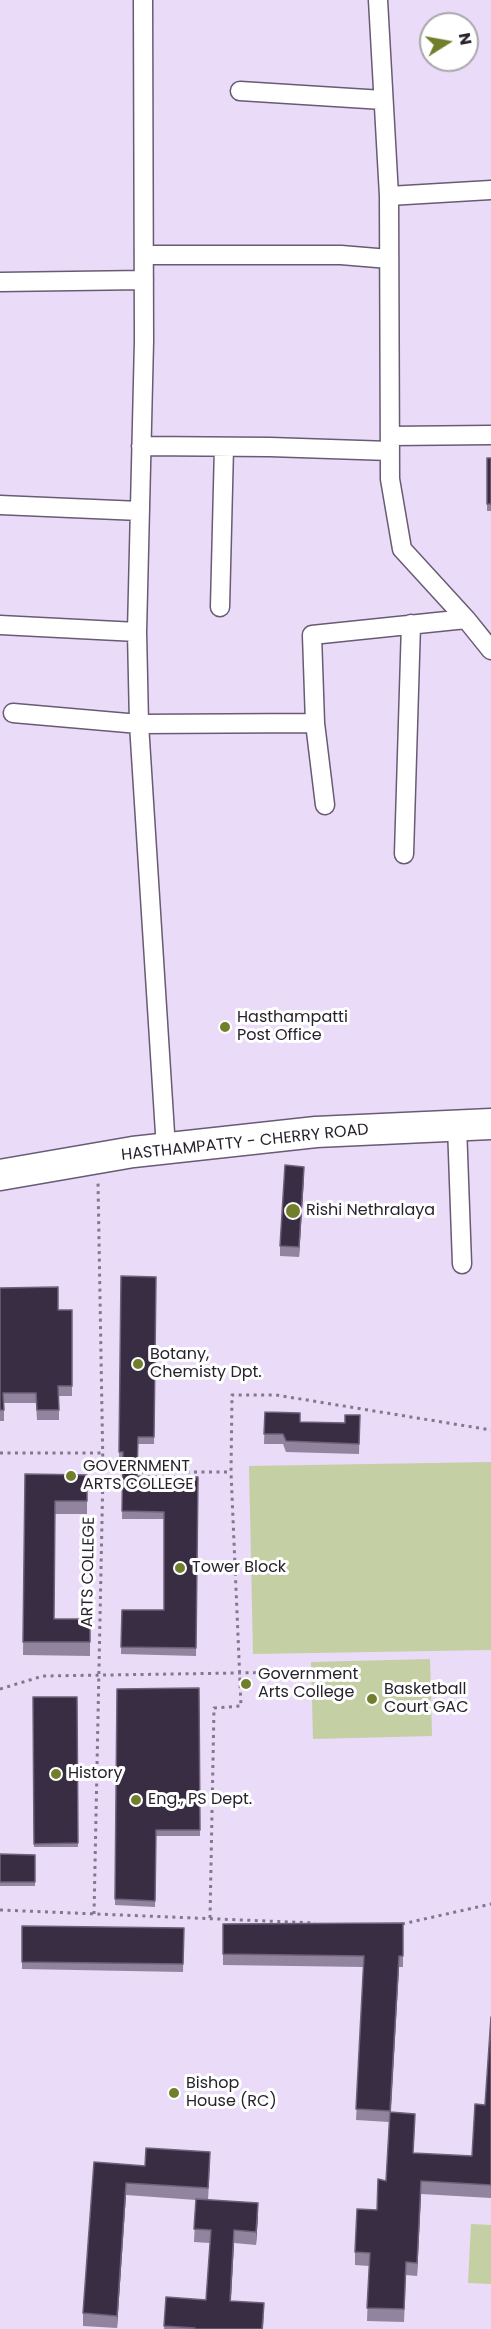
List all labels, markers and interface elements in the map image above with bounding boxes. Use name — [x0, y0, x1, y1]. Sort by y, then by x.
north arrow — [419, 12, 479, 72]
text: N — [453, 31, 478, 47]
place label: Hasthampatti Post Office — [237, 1008, 348, 1046]
marker: Hasthampatti Post Office — [218, 1020, 232, 1034]
street label: HASTHAMPATTY - CHERRY ROAD — [120, 1120, 370, 1166]
place label: Rishi Nethralaya — [306, 1201, 435, 1221]
marker: Rishi Nethralaya — [284, 1202, 302, 1220]
place label: Botany, Chemisty Dpt. — [150, 1345, 262, 1383]
marker: Botany, Chemisty Dpt. — [131, 1357, 145, 1371]
place label: GOVERNMENT ARTS COLLEGE — [83, 1457, 193, 1495]
marker: GOVERNMENT ARTS COLLEGE — [64, 1469, 78, 1483]
street label: ARTS COLLEGE — [78, 1517, 100, 1627]
place label: Tower Block — [192, 1558, 286, 1578]
marker: Tower Block — [173, 1561, 187, 1575]
place label: Government Arts College — [258, 1665, 358, 1703]
marker: Government Arts College — [239, 1677, 253, 1691]
place label: Basketball Court GAC — [384, 1680, 468, 1718]
marker: Basketball Court GAC — [365, 1692, 379, 1706]
place label: History — [68, 1764, 122, 1784]
marker: History — [49, 1767, 63, 1781]
place label: Eng., PS Dept. — [148, 1790, 252, 1810]
marker: Eng., PS Dept. — [129, 1793, 143, 1807]
place label: Bishop House (RC) — [186, 2074, 277, 2112]
marker: Bishop House (RC) — [167, 2086, 181, 2100]

